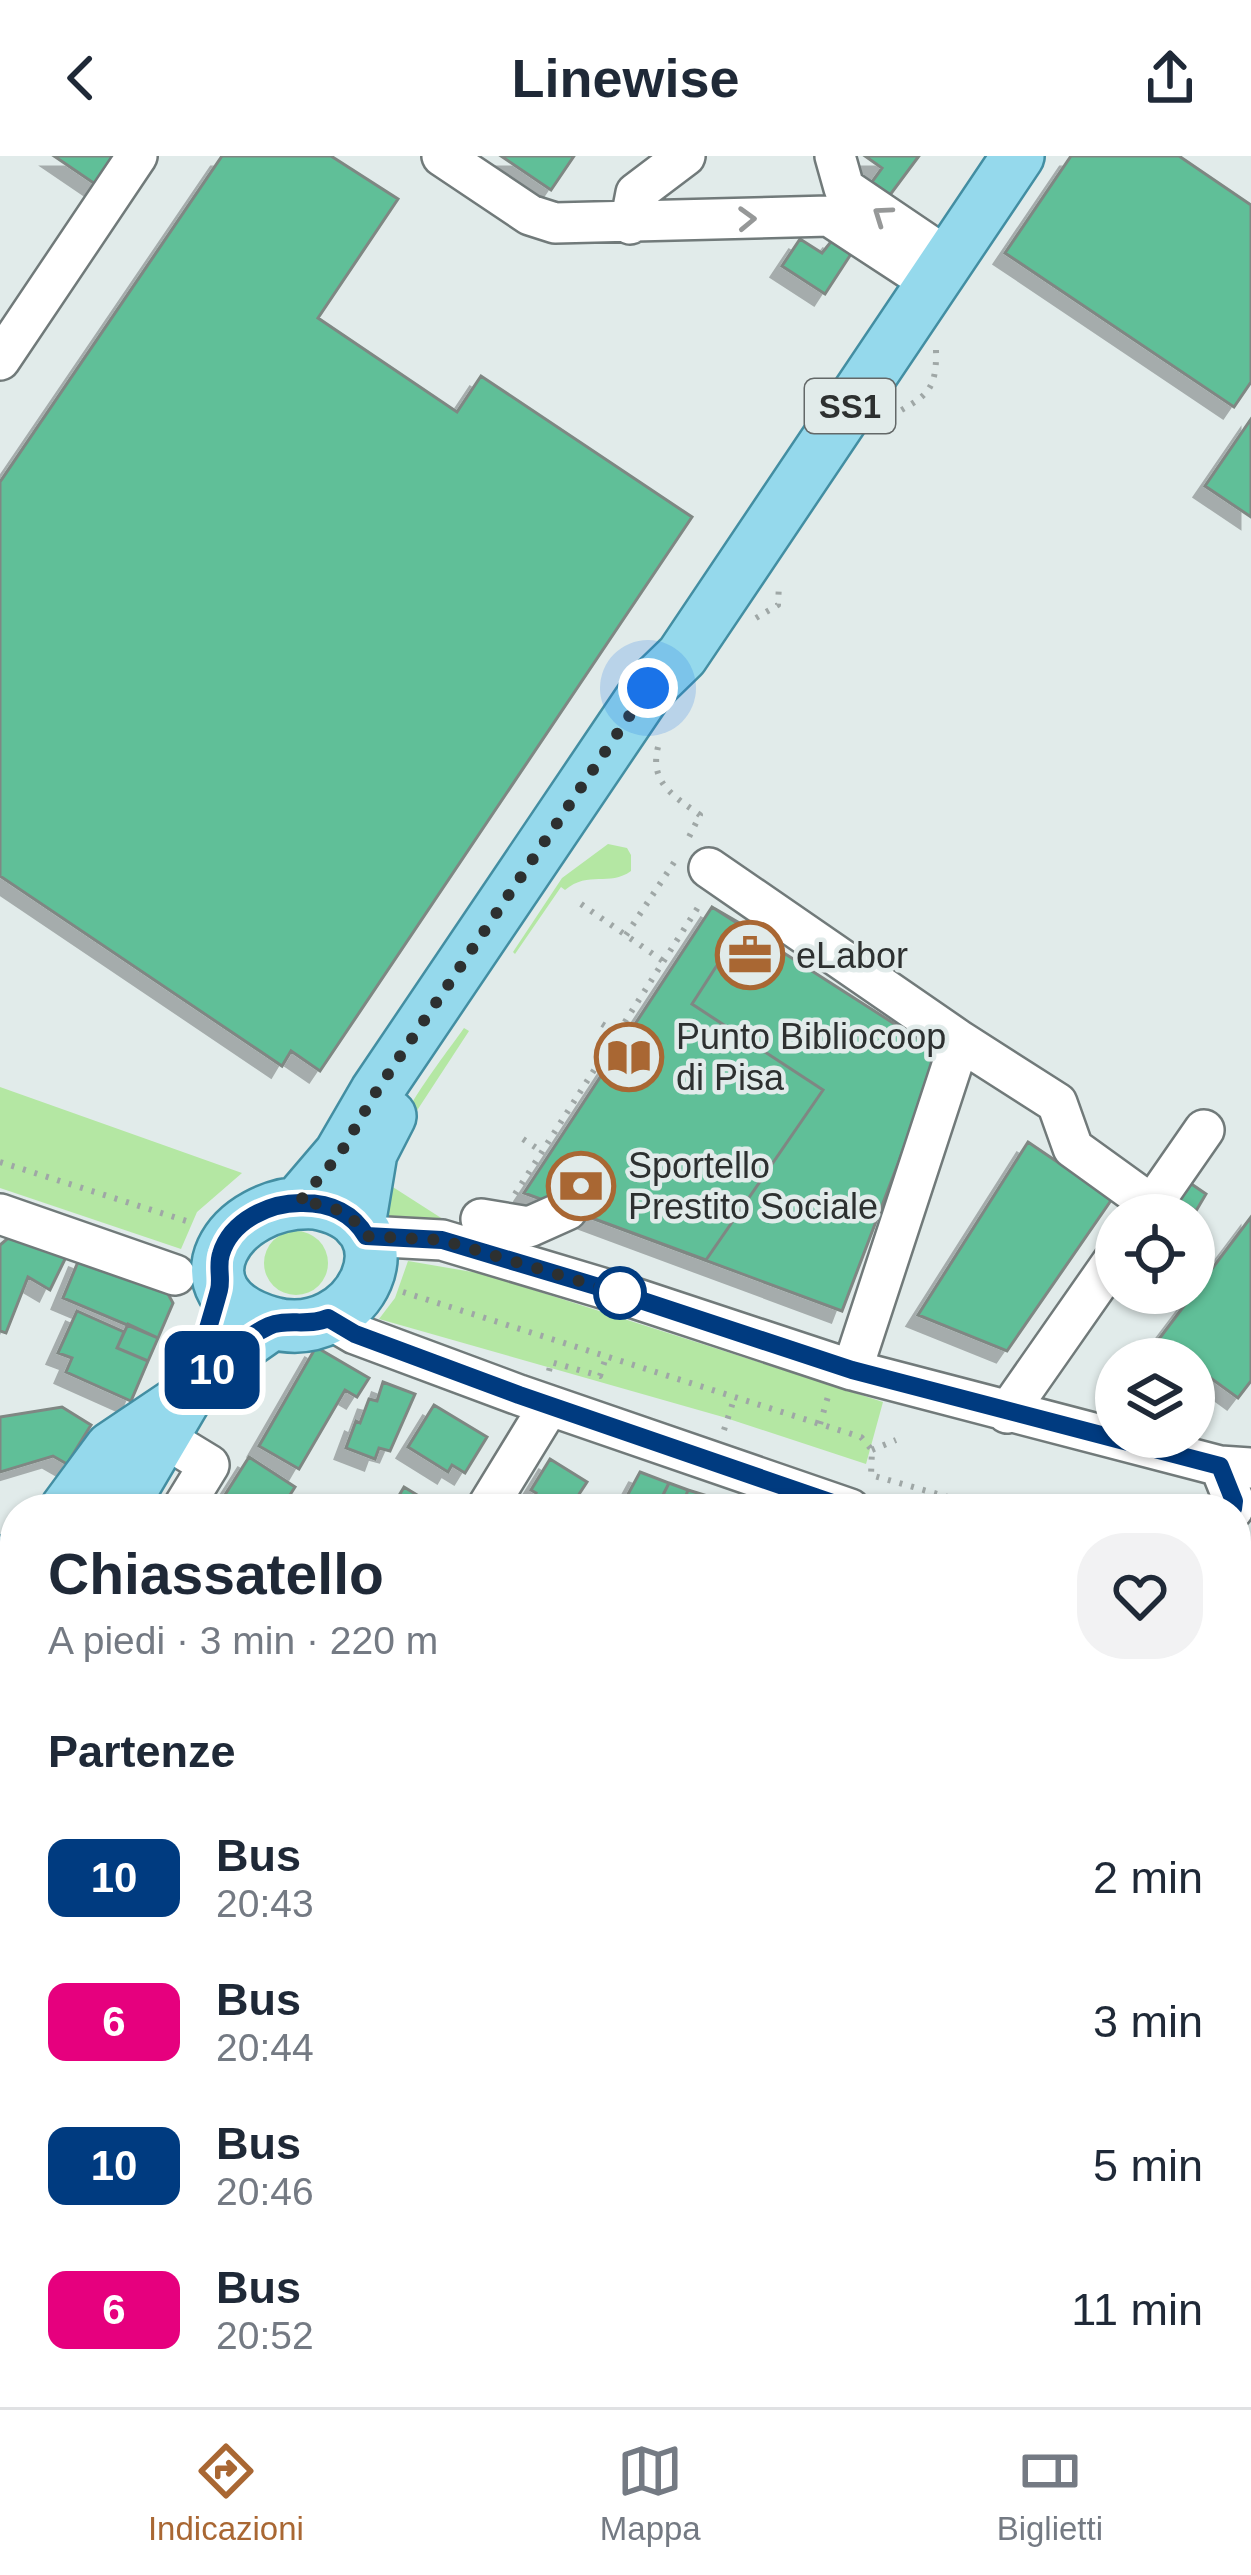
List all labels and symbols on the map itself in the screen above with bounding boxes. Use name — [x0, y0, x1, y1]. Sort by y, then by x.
one-way arrow — [738, 206, 757, 232]
one-way arrow — [874, 207, 896, 229]
road number: SS1 — [805, 379, 895, 433]
your location — [618, 658, 678, 718]
office icon: eLabor — [715, 920, 785, 990]
place label: eLabor — [796, 935, 908, 976]
place label: Punto Bibliocoop di Pisa — [676, 1016, 946, 1098]
library icon: Punto Bibliocoop di Pisa — [594, 1022, 664, 1092]
place label: Sportello Prestito Sociale — [628, 1145, 878, 1227]
bank icon: Sportello Prestito Sociale — [546, 1151, 616, 1221]
unlabelled marker — [595, 1268, 645, 1318]
line badge: 10 — [158, 1331, 266, 1409]

